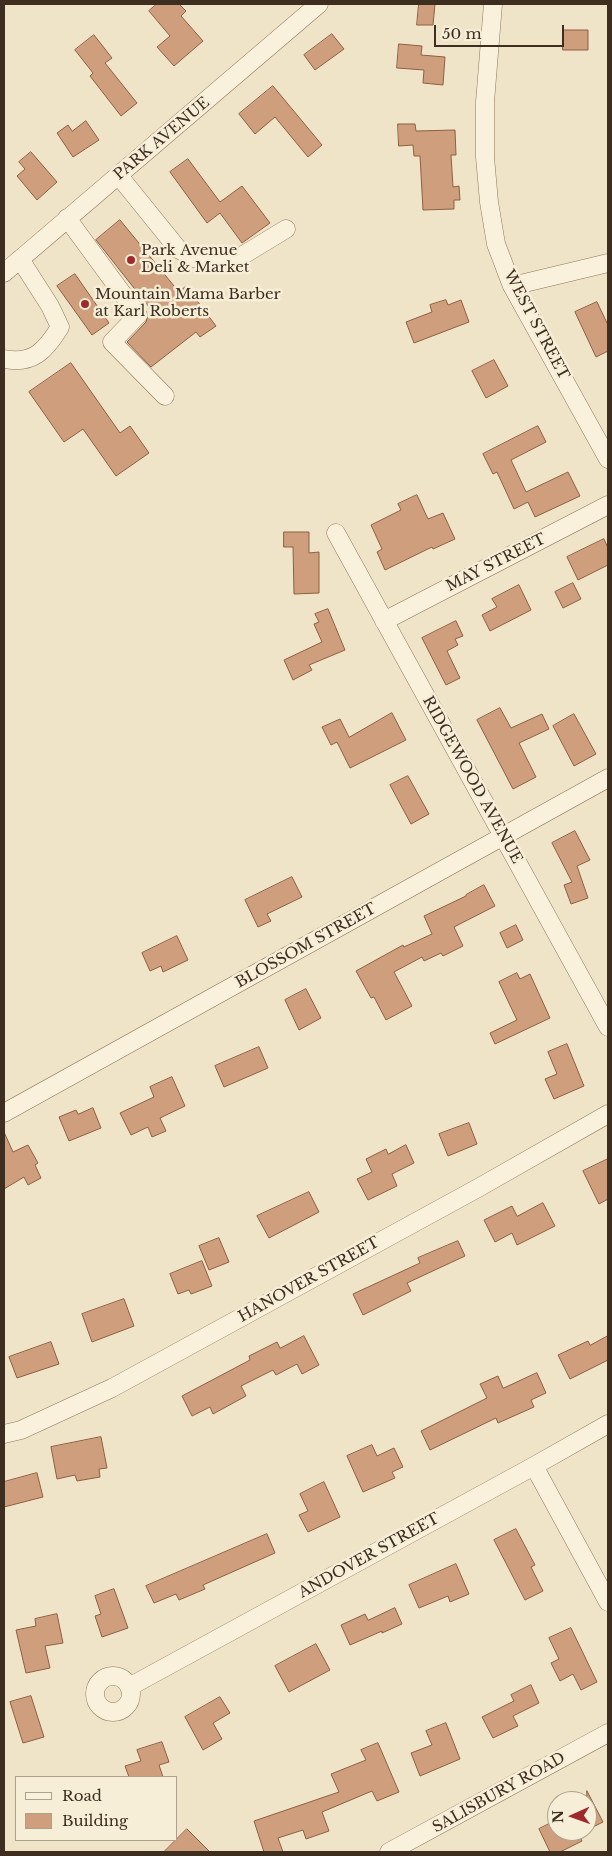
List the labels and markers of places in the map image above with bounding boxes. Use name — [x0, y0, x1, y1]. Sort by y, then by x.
place label: Park Avenue Deli & Market — [141, 242, 249, 277]
marker: Park Avenue Deli & Market — [125, 254, 137, 266]
place label: Mountain Mama Barber at Karl Roberts — [95, 286, 281, 321]
marker: Mountain Mama Barber at Karl Roberts — [79, 298, 91, 310]

